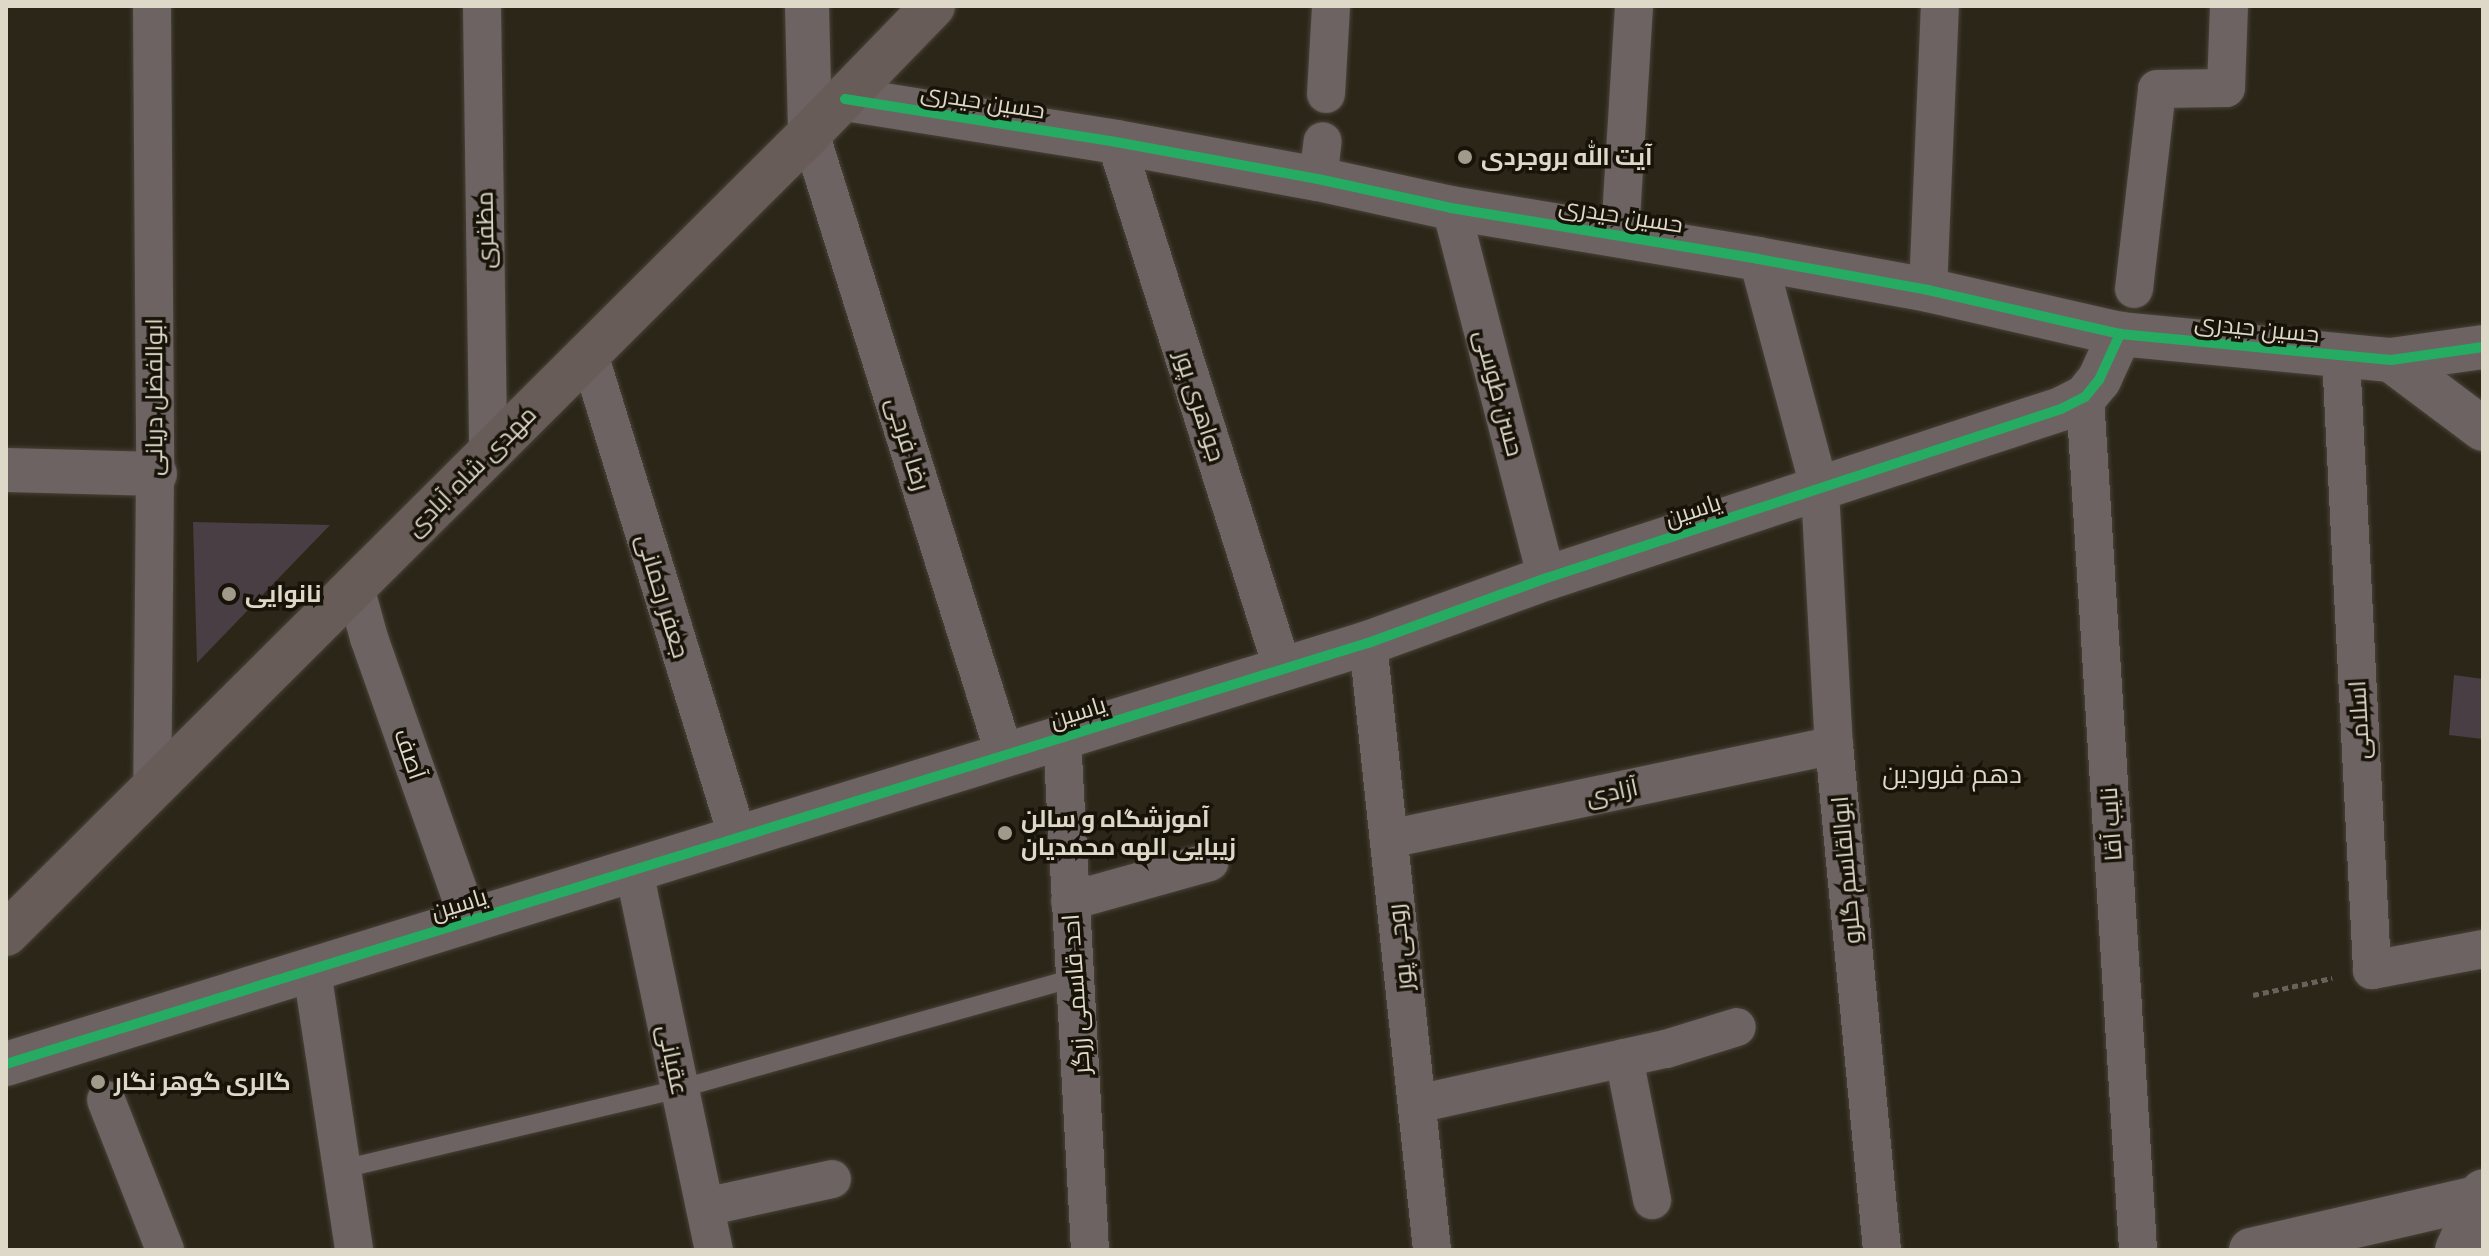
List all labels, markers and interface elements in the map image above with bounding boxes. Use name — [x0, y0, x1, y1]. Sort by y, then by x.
street label: حسین حیدری — [919, 77, 1047, 125]
place label: آیت الله بروجردی — [1481, 143, 1653, 171]
marker: آیت الله بروجردی — [1456, 148, 1474, 166]
street label: مظفری — [470, 191, 500, 269]
street label: حسین حیدری — [1557, 191, 1685, 239]
street label: حسین حیدری — [2193, 307, 2321, 349]
street label: ابوالفضل دریانی — [140, 318, 168, 476]
street label: حسن طوسی — [1468, 327, 1530, 459]
street label: جواهری پور — [1169, 347, 1231, 465]
street label: رضا فرجی — [880, 394, 936, 494]
street label: مهدی شاه آبادی — [400, 400, 542, 542]
street label: یاسین — [1661, 487, 1725, 533]
street label: جعفر رحمانی — [631, 531, 695, 661]
place label: نانوایی — [245, 580, 322, 608]
marker: نانوایی — [220, 585, 238, 603]
street label: اسلامی — [2343, 680, 2375, 760]
street label: یاسین — [1046, 690, 1110, 734]
street label: آصف — [388, 725, 432, 783]
district label: دهم فروردین — [1882, 759, 2022, 791]
street label: آزادی — [1583, 772, 1641, 812]
street label: نایب آقا — [2094, 786, 2128, 862]
street label: ابوالقاسم گلرو — [1825, 795, 1867, 945]
place label: آموزشگاه و سالن زیبایی الهه محمدیان — [1021, 805, 1236, 861]
marker: آموزشگاه و سالن زیبایی الهه محمدیان — [996, 824, 1014, 842]
street label: یاسین — [427, 882, 491, 926]
street label: روحی پور — [1381, 902, 1419, 992]
street label: احد قاسمی زرگر — [1056, 913, 1096, 1075]
street label: عقیانی — [652, 1022, 694, 1098]
place label: گالری گوهر نگار — [114, 1068, 291, 1096]
marker: گالری گوهر نگار — [89, 1073, 107, 1091]

